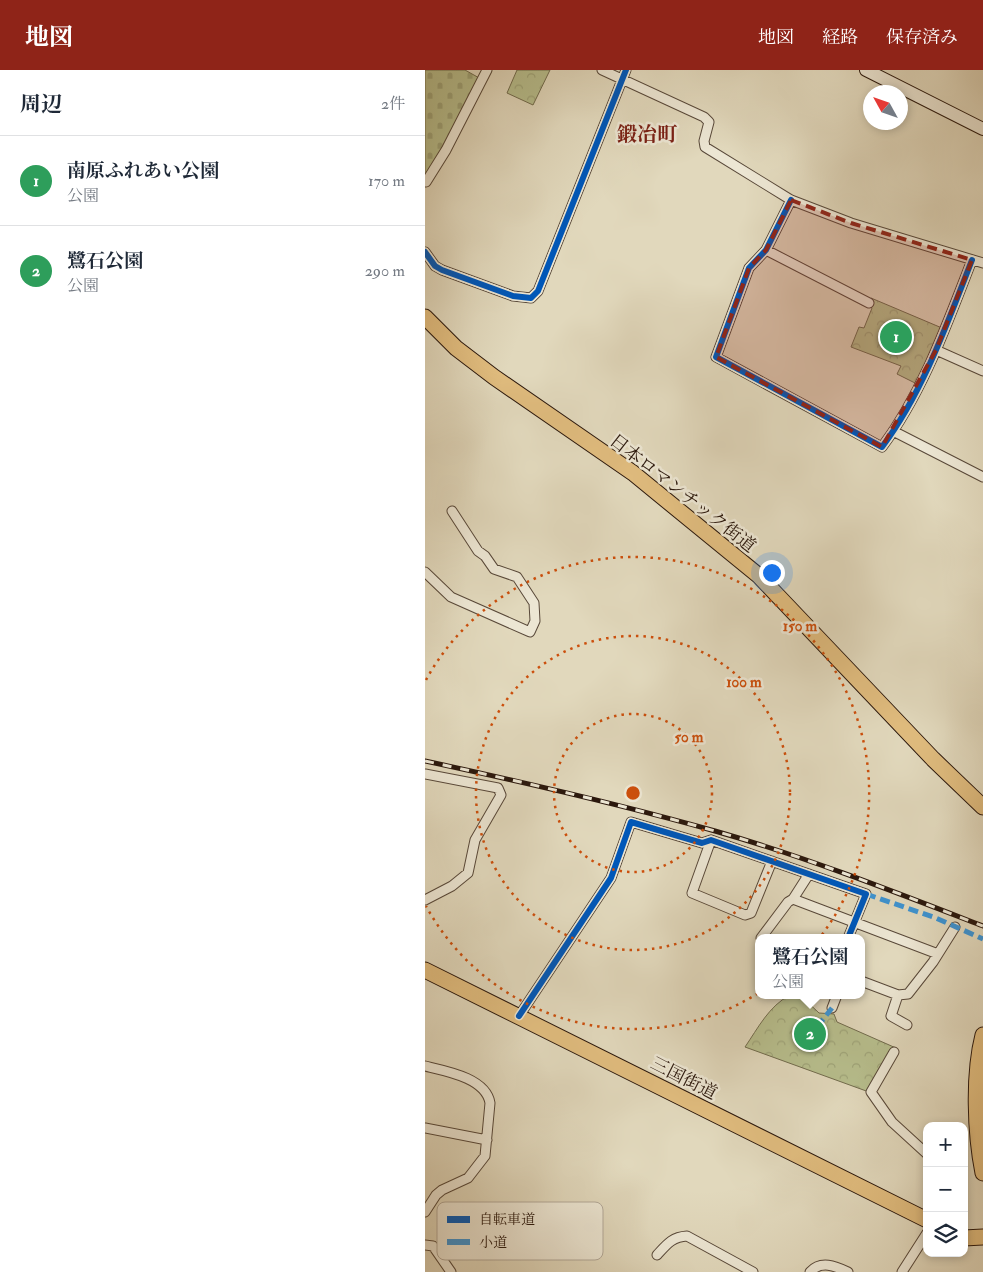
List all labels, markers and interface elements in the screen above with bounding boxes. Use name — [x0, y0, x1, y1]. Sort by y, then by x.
text: 地図 — [25, 22, 73, 53]
text: 地図 — [758, 26, 794, 49]
text: 経路 — [822, 26, 858, 49]
text: 保存済み — [886, 26, 958, 49]
north arrow — [863, 85, 908, 130]
text: 周辺 — [20, 91, 62, 118]
text: 2件 — [381, 94, 405, 114]
district label: 鍛冶町 — [617, 122, 678, 147]
text: 南原ふれあい公園 — [67, 159, 219, 183]
text: 1 — [33, 171, 39, 191]
text: 170 m — [368, 171, 405, 191]
text: 公園 — [67, 186, 99, 206]
text: 鷺石公園 — [67, 249, 143, 273]
text: 2 — [32, 261, 40, 281]
text: 290 m — [365, 261, 405, 281]
text: 公園 — [67, 276, 99, 296]
pin: 1 — [880, 318, 912, 356]
street label: 日本ロマンチック街道 — [605, 429, 760, 558]
your location — [759, 560, 785, 586]
text: 150 m — [783, 617, 817, 636]
text: 100 m — [726, 673, 762, 692]
text: 50 m — [675, 728, 704, 747]
centre of rings — [624, 784, 642, 802]
popup — [755, 934, 865, 999]
text: 鷺石公園 — [772, 945, 848, 969]
text: 公園 — [772, 972, 804, 992]
pin: 2 — [794, 1015, 826, 1053]
street label: 三国街道 — [646, 1052, 721, 1105]
map controls — [923, 1122, 968, 1257]
button: + — [923, 1122, 968, 1167]
button: − — [923, 1167, 968, 1212]
legend — [437, 1202, 603, 1260]
text: 自転車道 — [479, 1211, 535, 1228]
button: layers — [923, 1212, 968, 1257]
text: 小道 — [479, 1234, 507, 1251]

